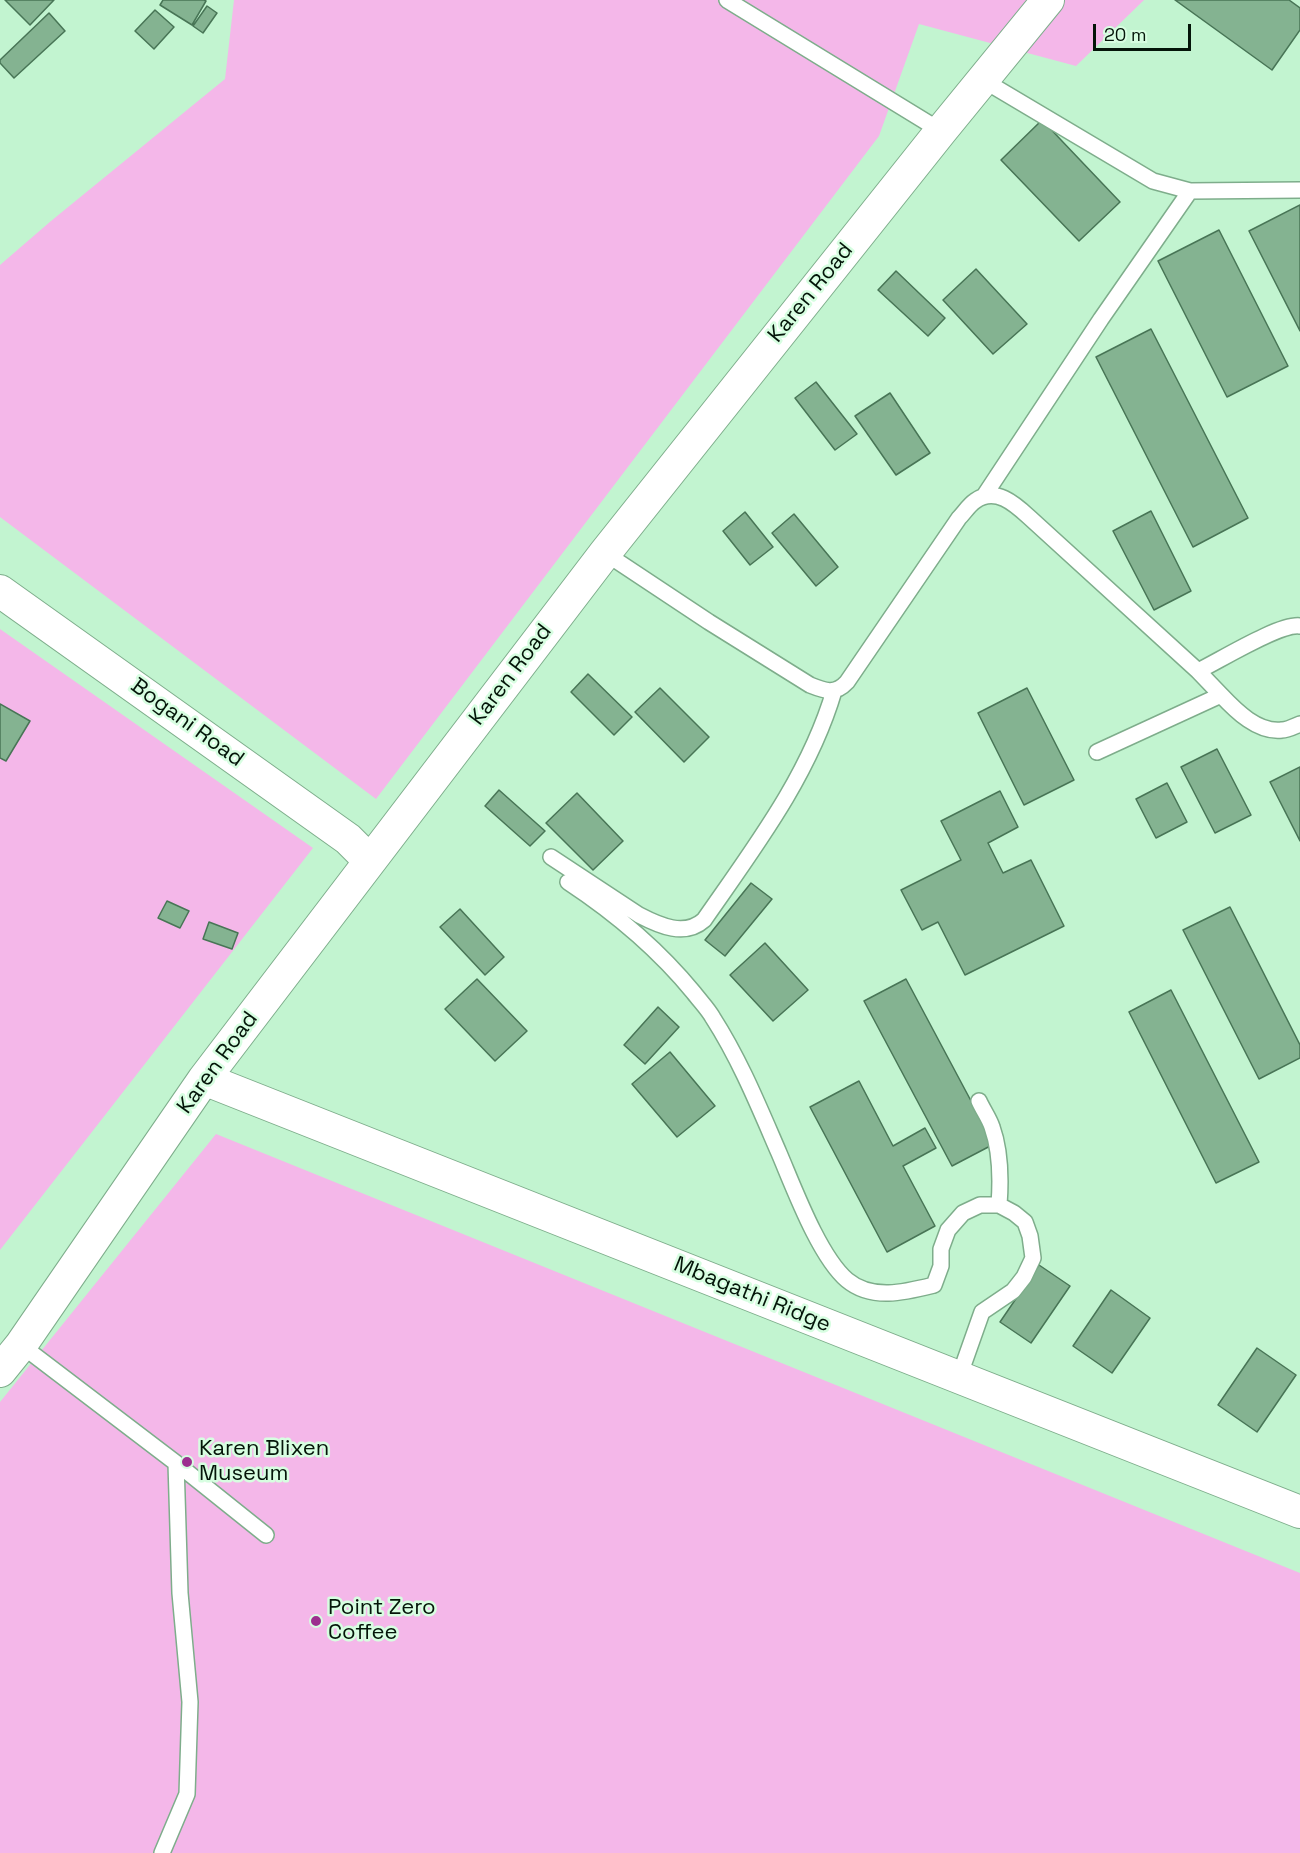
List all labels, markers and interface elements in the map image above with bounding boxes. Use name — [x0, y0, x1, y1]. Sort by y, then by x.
scale bar — [1096, 12, 1194, 50]
text: 20 m — [1104, 23, 1147, 46]
street label: Karen Road — [763, 238, 859, 348]
street label: Karen Road — [464, 619, 558, 731]
street label: Bogani Road — [125, 673, 249, 773]
street label: Karen Road — [172, 1007, 264, 1119]
street label: Mbagathi Ridge — [670, 1252, 834, 1338]
place label: Karen Blixen Museum — [199, 1436, 329, 1488]
marker: Karen Blixen Museum — [180, 1455, 194, 1469]
place label: Point Zero Coffee — [328, 1595, 436, 1646]
marker: Point Zero Coffee — [309, 1614, 323, 1628]

